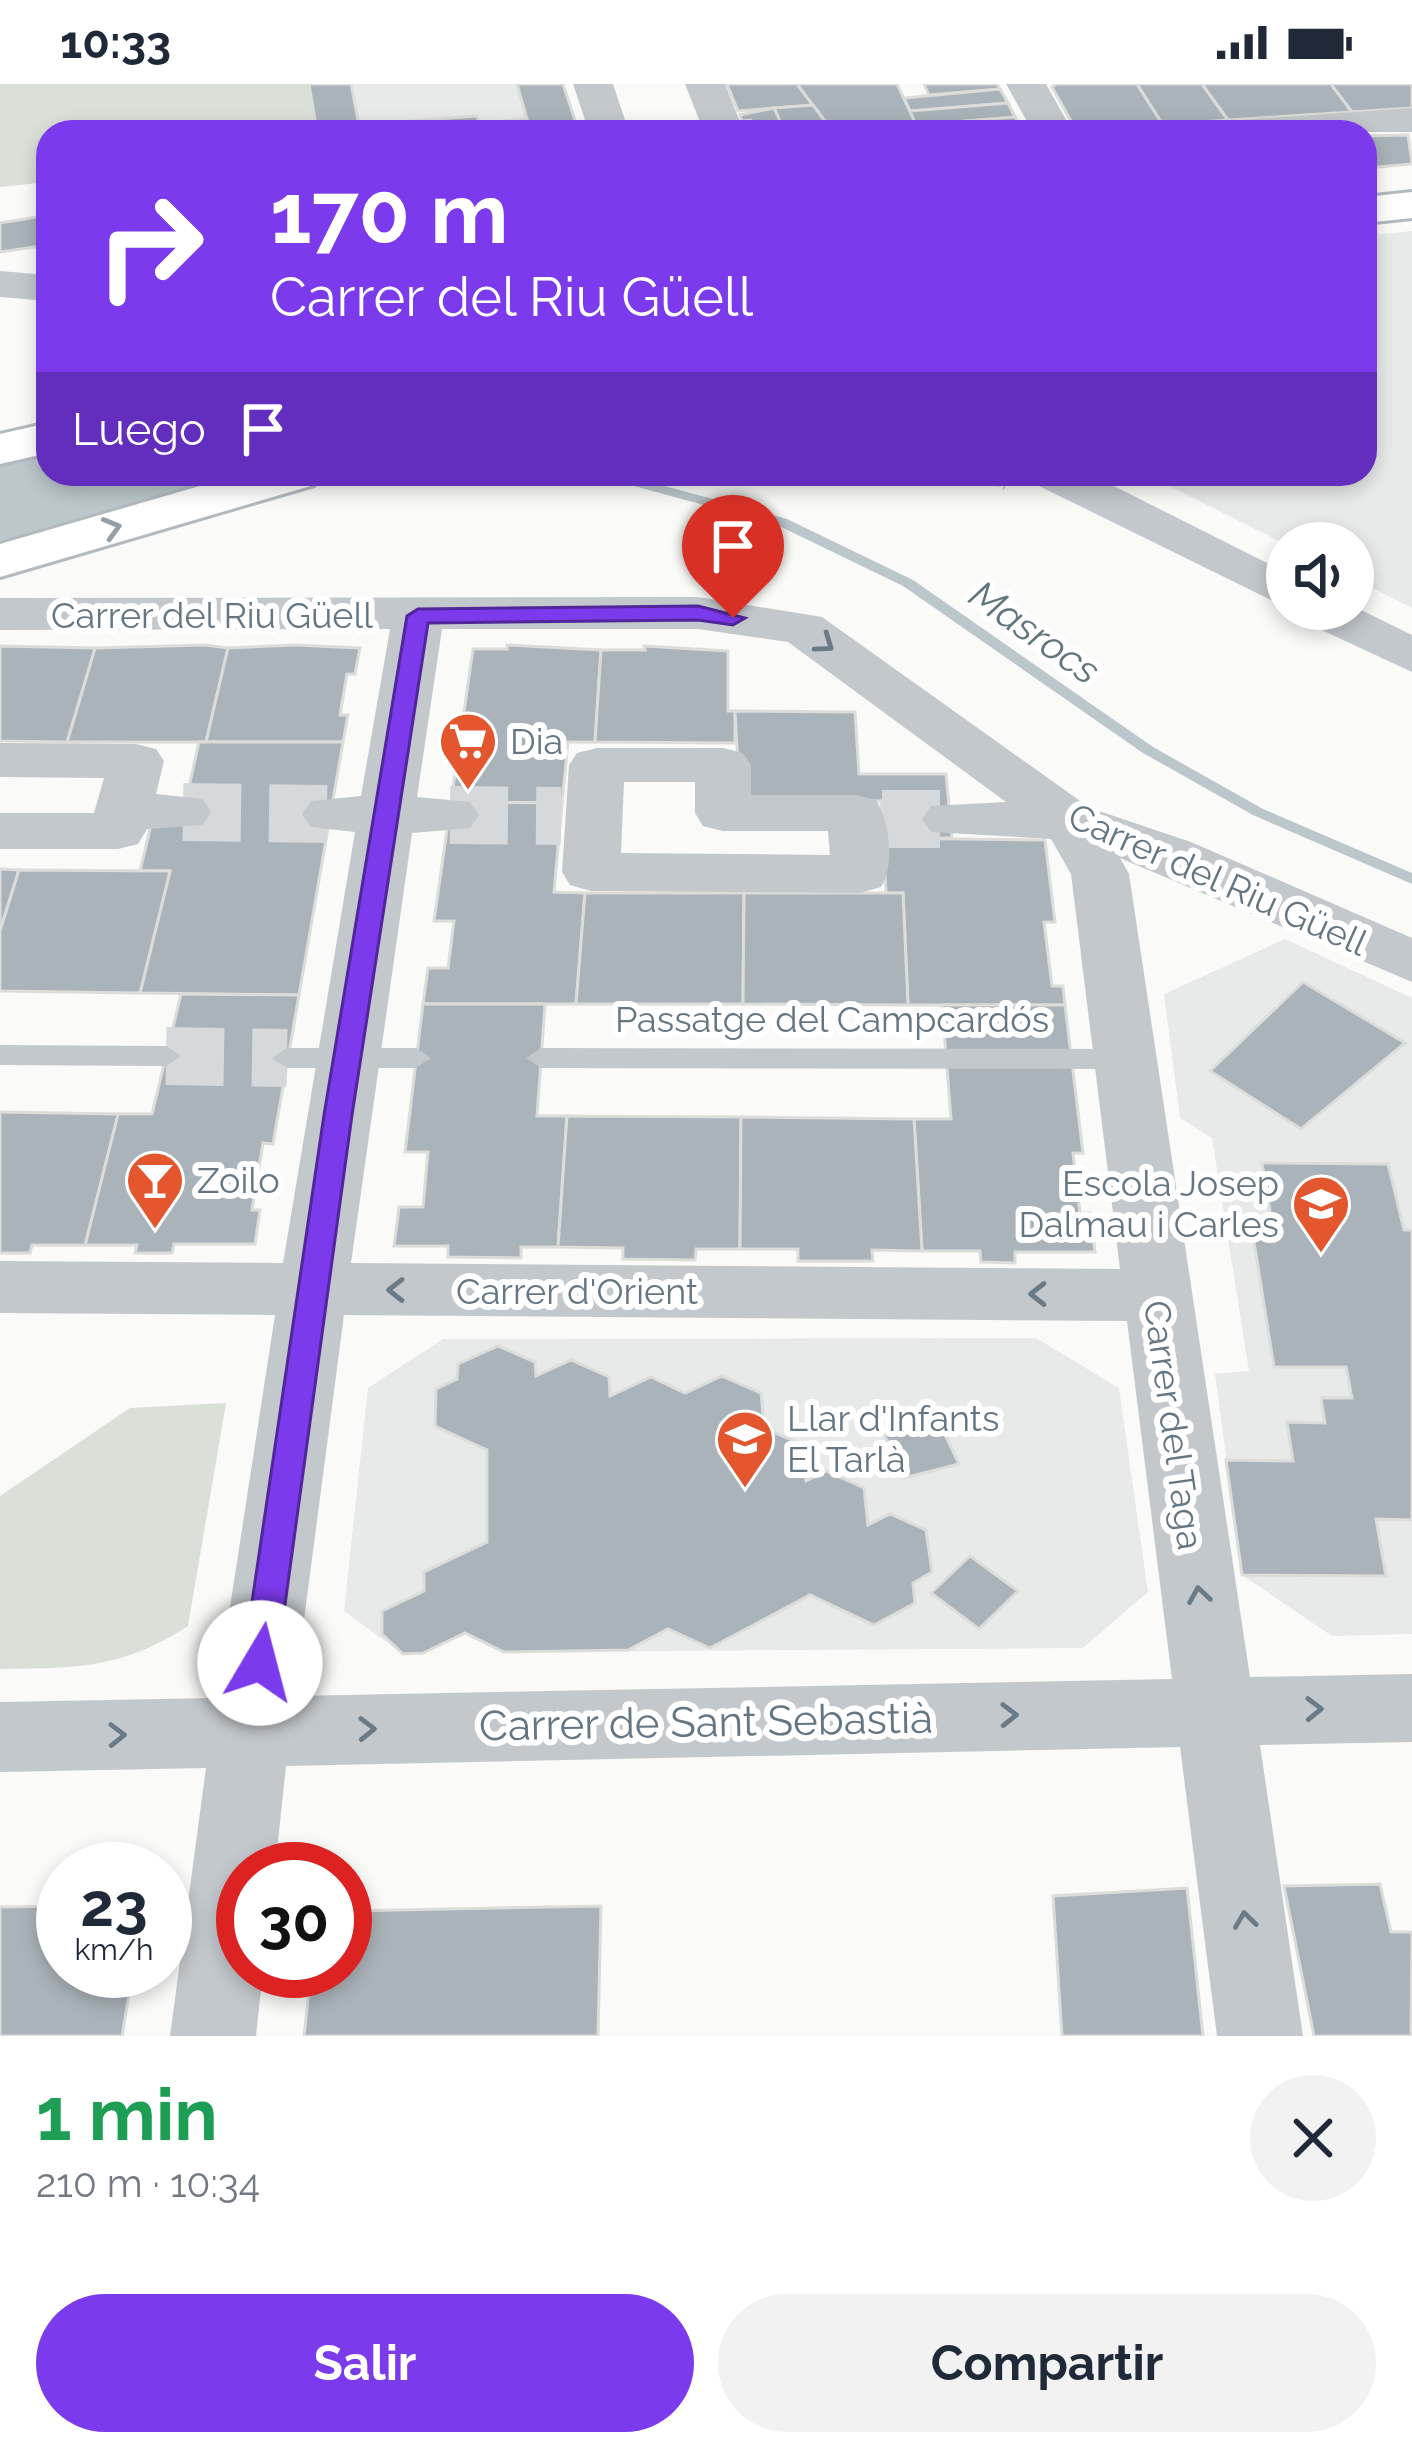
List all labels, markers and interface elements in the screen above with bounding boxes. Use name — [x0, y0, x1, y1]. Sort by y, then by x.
text: 10:33 — [60, 16, 171, 69]
text: 170 m — [270, 164, 509, 263]
icon: right — [72, 168, 228, 324]
text: Carrer del Riu Güell — [270, 265, 753, 329]
icon: arrive — [230, 396, 296, 462]
text: Luego — [72, 403, 206, 456]
pin — [682, 495, 784, 618]
icon: arrive — [700, 513, 766, 579]
one-way arrow — [101, 517, 122, 542]
map controls — [1266, 522, 1374, 630]
button: sound — [1266, 522, 1374, 630]
water label: Masrocs — [961, 571, 1109, 693]
street label: Carrer del Riu Güell — [51, 594, 373, 636]
one-way arrow — [812, 630, 834, 652]
supermarket icon: Dia — [437, 710, 499, 792]
place label: Dia — [510, 720, 563, 762]
street label: Carrer del Riu Güell — [1062, 794, 1374, 964]
street label: Passatge del Campcardós — [615, 998, 1049, 1040]
bar icon: Zoilo — [124, 1149, 186, 1231]
place label: Zoilo — [197, 1159, 280, 1201]
place label: Escola Josep Dalmau i Carles — [1018, 1162, 1279, 1245]
school or university icon: Escola Josep Dalmau i Carles — [1290, 1173, 1352, 1255]
street label: Carrer d'Orient — [456, 1270, 698, 1312]
one-way arrow — [386, 1277, 404, 1303]
one-way arrow — [1028, 1281, 1046, 1307]
street label: Carrer del Taga — [1136, 1298, 1212, 1552]
place label: Llar d'Infants El Tarlà — [787, 1397, 999, 1480]
school or university icon: Llar d'Infants El Tarlà — [714, 1408, 776, 1490]
one-way arrow — [1187, 1585, 1213, 1605]
position arrow — [197, 1600, 323, 1726]
street label: Carrer de Sant Sebastià — [479, 1694, 933, 1750]
one-way arrow — [1305, 1697, 1324, 1723]
one-way arrow — [1000, 1703, 1019, 1729]
one-way arrow — [358, 1717, 377, 1743]
one-way arrow — [108, 1722, 127, 1748]
speed limit sign: 30 — [216, 1842, 372, 1998]
text: 23 — [80, 1870, 148, 1940]
one-way arrow — [1232, 1910, 1258, 1930]
text: km/h — [74, 1932, 154, 1967]
text: 1 min — [36, 2072, 218, 2157]
button: close — [1250, 2075, 1376, 2201]
text: 210 m · 10:34 — [36, 2160, 260, 2206]
button: Salir — [36, 2294, 694, 2432]
button: Compartir — [718, 2294, 1376, 2432]

